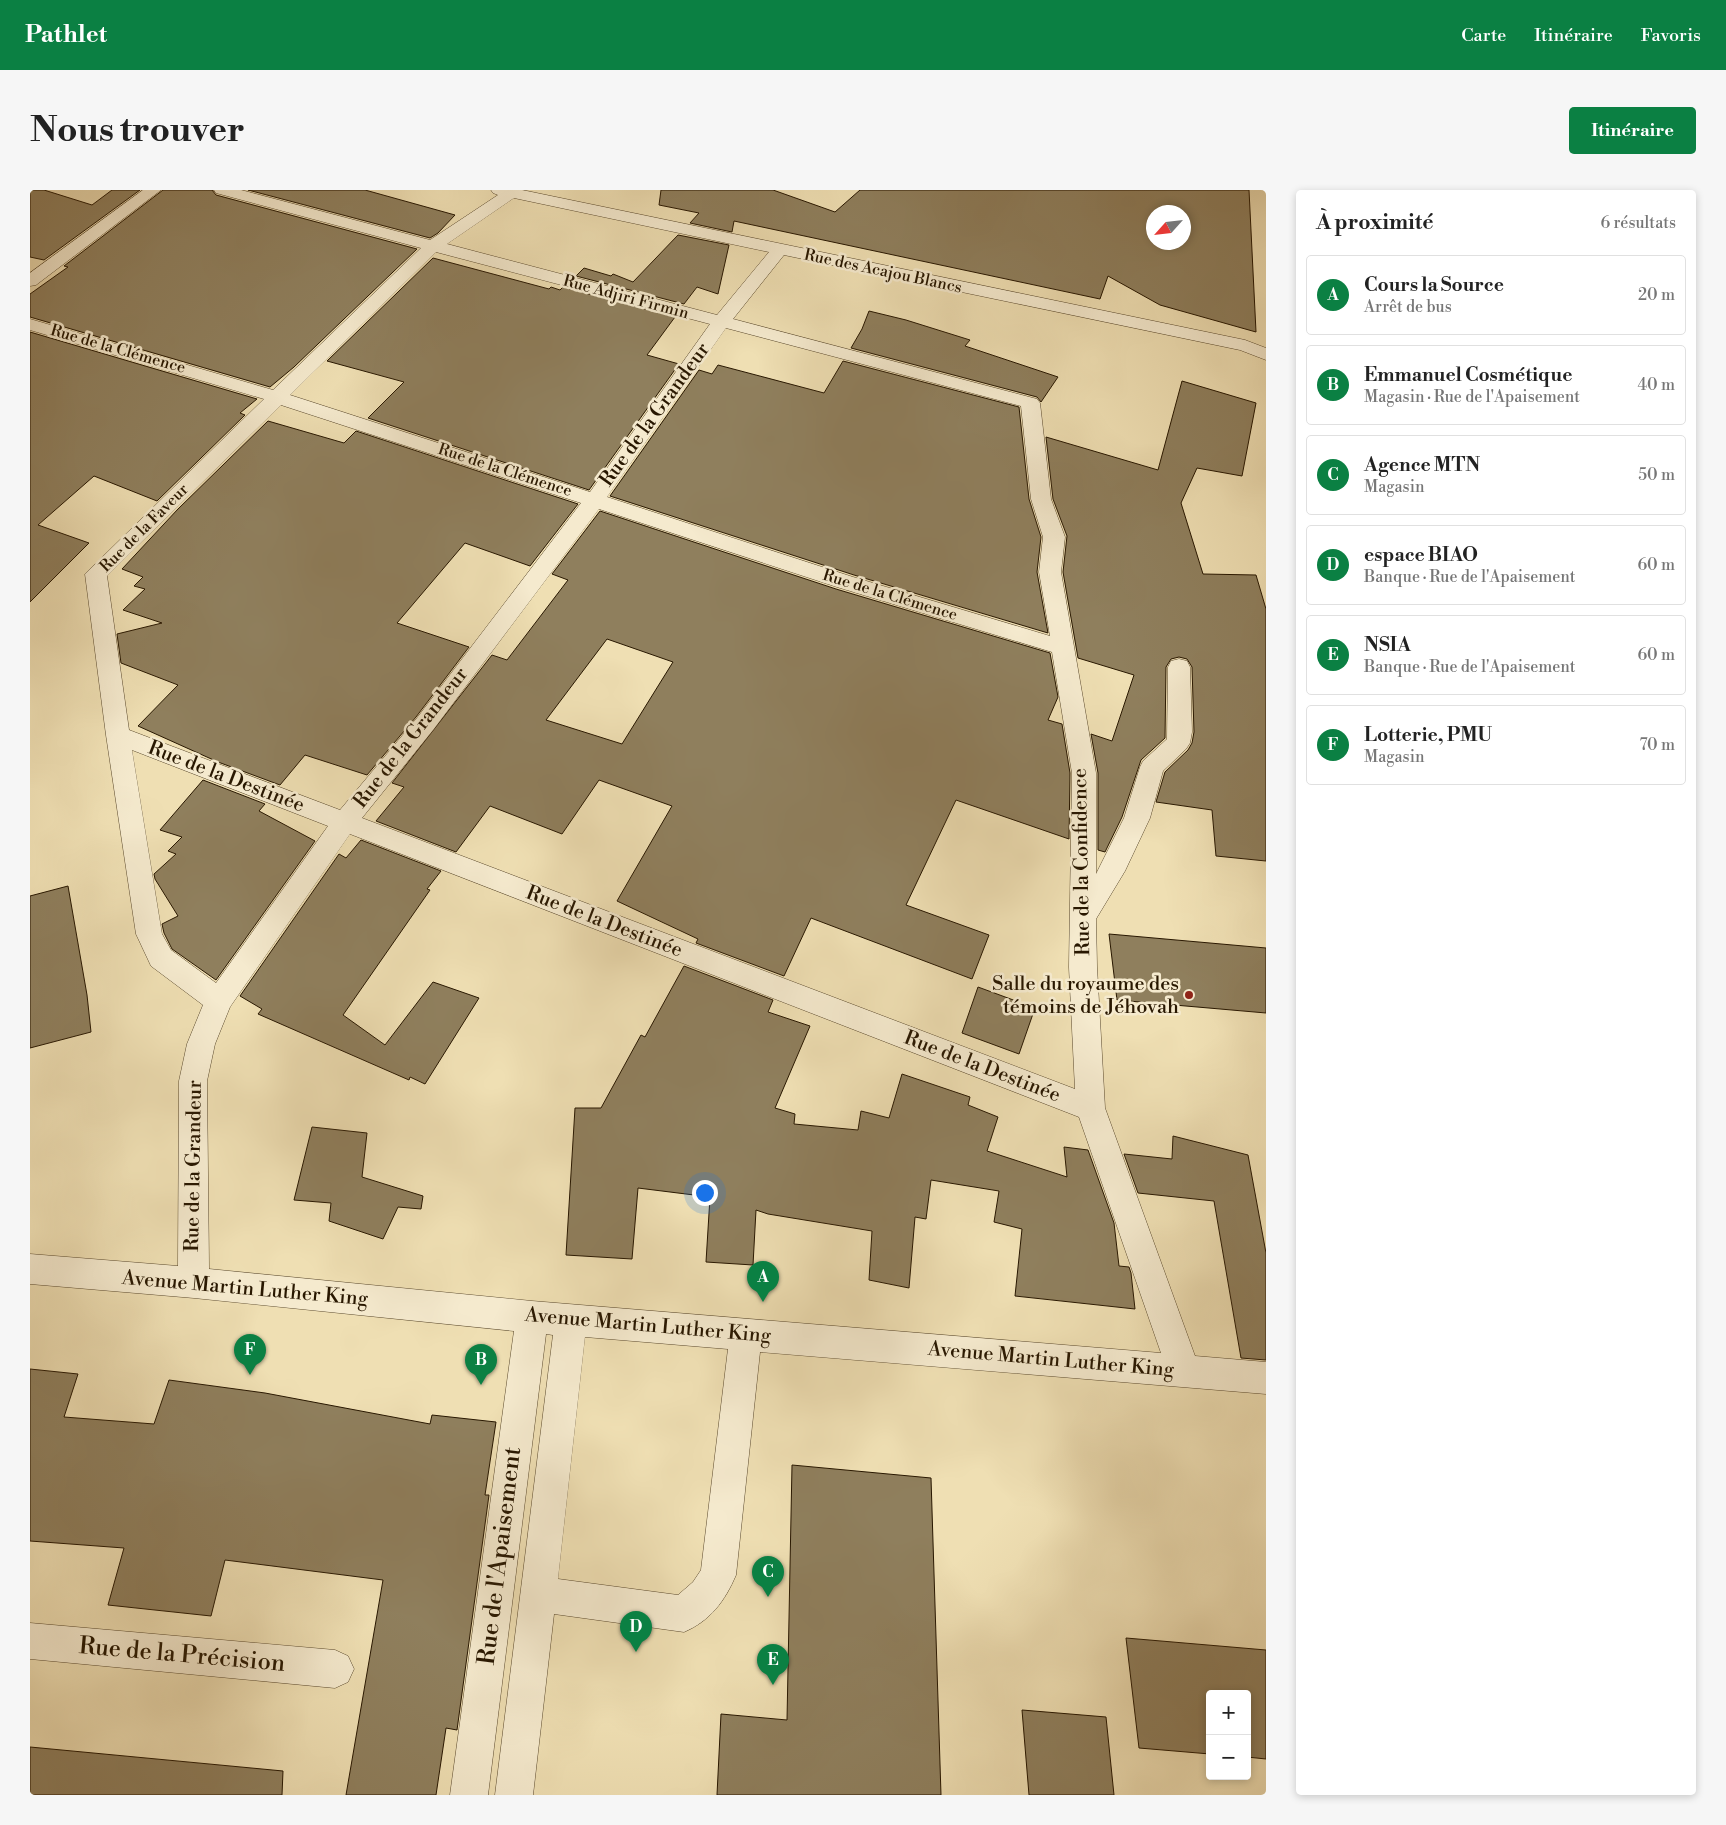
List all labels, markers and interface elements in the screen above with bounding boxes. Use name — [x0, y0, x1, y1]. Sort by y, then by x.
text: Pathlet — [25, 20, 107, 50]
text: Carte — [1461, 24, 1506, 47]
text: Itinéraire — [1534, 24, 1613, 47]
text: Favoris — [1641, 24, 1701, 47]
button: Itinéraire — [1569, 107, 1696, 154]
text: Nous trouver — [30, 109, 245, 152]
north arrow — [1146, 205, 1191, 250]
text: À proximité — [1316, 210, 1433, 236]
text: 6 résultats — [1601, 213, 1676, 233]
street label: Rue des Acajou Blancs — [802, 244, 964, 298]
street label: Rue Adjiri Firmin — [561, 271, 691, 324]
text: Cours la Source — [1364, 273, 1504, 297]
text: A — [1327, 285, 1339, 305]
text: 20 m — [1638, 285, 1675, 305]
text: Arrêt de bus — [1364, 297, 1452, 317]
street label: Rue de la Clémence — [48, 320, 188, 378]
street label: Rue de la Grandeur — [594, 338, 716, 492]
text: Emmanuel Cosmétique — [1364, 363, 1572, 387]
text: B — [1327, 375, 1339, 395]
text: 40 m — [1638, 375, 1675, 395]
text: Magasin · Rue de l'Apaisement — [1364, 387, 1580, 407]
street label: Rue de la Clémence — [435, 439, 575, 501]
text: Agence MTN — [1364, 453, 1480, 477]
text: C — [1327, 465, 1339, 485]
text: 50 m — [1638, 465, 1675, 485]
text: Magasin — [1364, 477, 1424, 497]
street label: Rue de la Faveur — [95, 479, 193, 577]
text: espace BIAO — [1364, 543, 1478, 567]
text: D — [1327, 555, 1339, 575]
text: 60 m — [1637, 555, 1675, 575]
street label: Rue de la Clémence — [820, 565, 960, 625]
text: Banque · Rue de l'Apaisement — [1364, 567, 1576, 587]
text: NSIA — [1364, 633, 1411, 657]
text: E — [1327, 645, 1339, 665]
text: 60 m — [1637, 645, 1675, 665]
text: Banque · Rue de l'Apaisement — [1364, 657, 1576, 677]
street label: Rue de la Grandeur — [348, 662, 474, 813]
text: Lotterie, PMU — [1364, 723, 1492, 747]
text: F — [1327, 735, 1339, 755]
text: 70 m — [1639, 735, 1675, 755]
street label: Rue de la Destinée — [144, 736, 308, 818]
text: Magasin — [1364, 747, 1424, 767]
street label: Rue de la Confidence — [1068, 768, 1096, 956]
street label: Rue de la Destinée — [522, 881, 686, 963]
place label: Salle du royaume des témoins de Jéhovah — [992, 972, 1179, 1020]
marker: Salle du royaume des témoins de Jéhovah — [1183, 989, 1195, 1001]
street label: Rue de la Destinée — [900, 1026, 1064, 1108]
street label: Rue de la Grandeur — [180, 1079, 208, 1252]
your location — [692, 1180, 718, 1206]
pin: A — [747, 1261, 779, 1302]
street label: Avenue Martin Luther King — [120, 1266, 370, 1312]
street label: Avenue Martin Luther King — [523, 1303, 773, 1349]
pin: F — [234, 1334, 266, 1375]
street label: Avenue Martin Luther King — [926, 1337, 1176, 1383]
pin: B — [465, 1344, 497, 1385]
street label: Rue de l'Apaisement — [472, 1445, 528, 1667]
pin: C — [752, 1556, 784, 1597]
pin: D — [620, 1611, 652, 1652]
street label: Rue de la Précision — [77, 1631, 287, 1679]
pin: E — [757, 1644, 789, 1685]
map controls — [1206, 1690, 1251, 1780]
button: + — [1206, 1690, 1251, 1735]
button: − — [1206, 1735, 1251, 1780]

